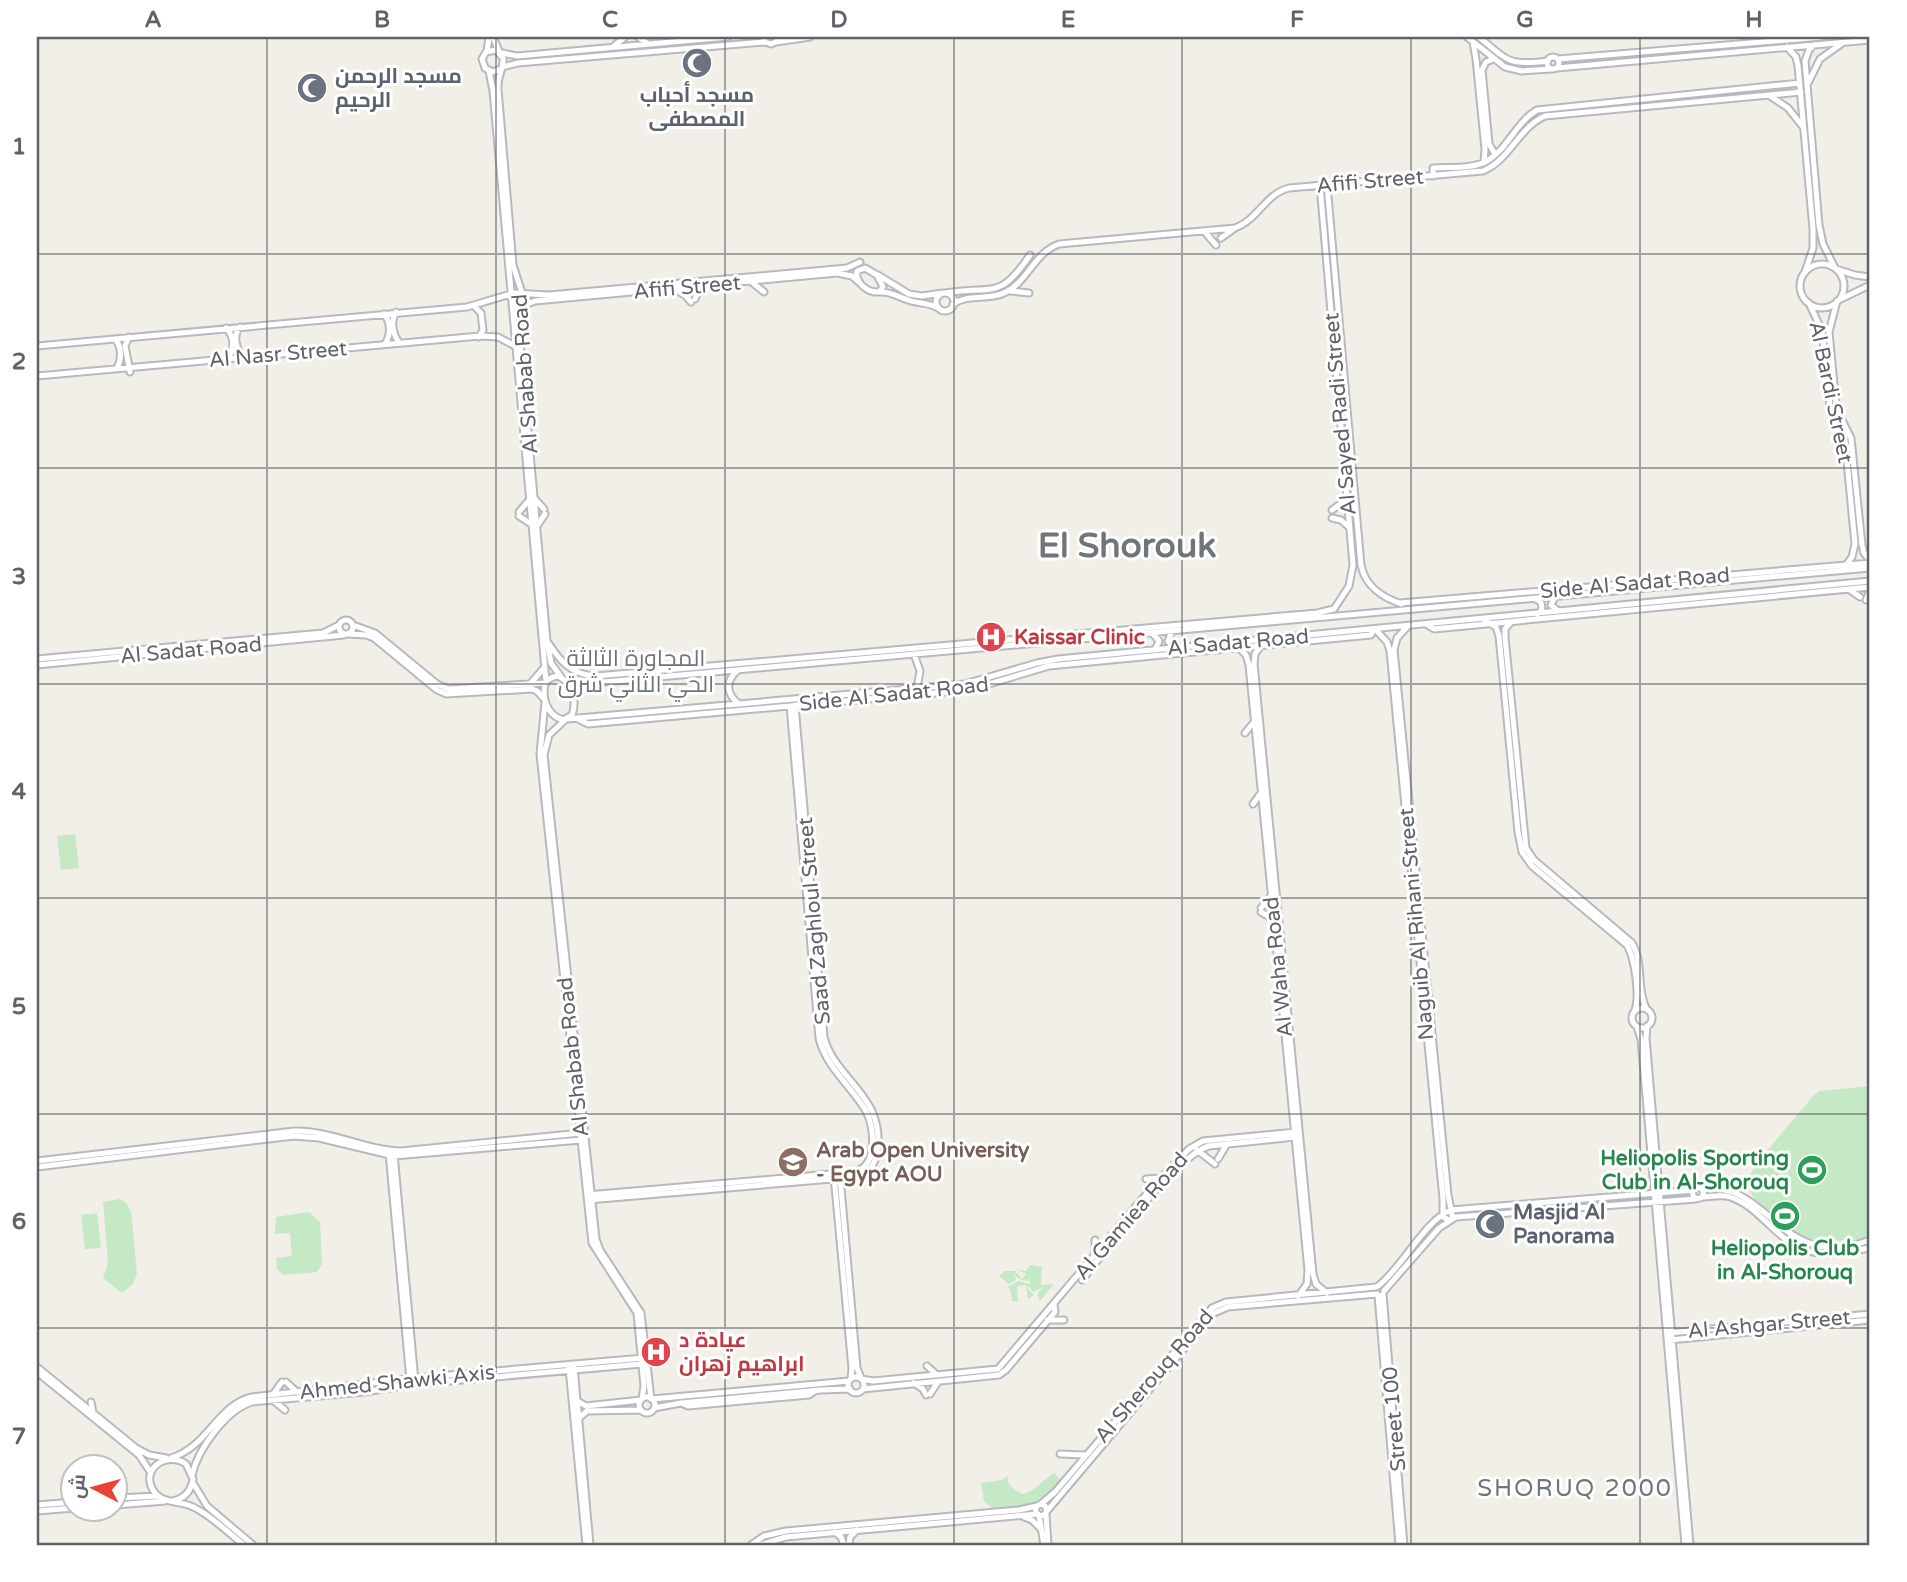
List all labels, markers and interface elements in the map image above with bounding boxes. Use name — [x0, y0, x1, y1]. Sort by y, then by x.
text: A — [144, 6, 162, 34]
text: B — [374, 6, 390, 34]
text: C — [602, 6, 618, 34]
text: D — [830, 6, 848, 34]
text: E — [1061, 6, 1075, 34]
text: F — [1290, 6, 1304, 34]
text: G — [1516, 6, 1534, 34]
text: H — [1745, 6, 1763, 34]
mosque icon: مسجد أحباب المصطفى — [680, 46, 714, 80]
place label: مسجد الرحمن الرحيم — [335, 64, 462, 114]
mosque icon: مسجد الرحمن الرحيم — [295, 71, 329, 105]
place label: مسجد أحباب المصطفى — [640, 81, 754, 132]
text: 1 — [12, 133, 26, 161]
street label: Afifi Street — [1315, 164, 1425, 199]
street label: Afifi Street — [632, 270, 742, 305]
street label: Al Shabab Road — [507, 293, 544, 455]
street label: Al Sayed Radi Street — [1319, 312, 1362, 516]
street label: Al Bardi Street — [1803, 319, 1858, 465]
street label: Al Nasr Street — [208, 336, 348, 373]
text: 2 — [12, 348, 26, 376]
district label: El Shorouk — [1038, 525, 1216, 567]
text: 3 — [12, 563, 26, 591]
street label: Side Al Sadat Road — [1539, 563, 1731, 604]
hospital icon: Kaissar Clinic — [974, 620, 1008, 654]
street label: Al Sadat Road — [1166, 624, 1310, 661]
place label: Kaissar Clinic — [1014, 625, 1145, 650]
street label: Al Sadat Road — [119, 632, 263, 669]
district label: المجاورة الثالثة الحي الثاني شرق — [558, 645, 714, 702]
street label: Side Al Sadat Road — [798, 672, 990, 717]
text: 4 — [12, 778, 27, 806]
street label: Naguib Al Rihani Street — [1394, 807, 1439, 1041]
street label: Saad Zaghloul Street — [793, 816, 836, 1026]
street label: Al Waha Road — [1259, 895, 1298, 1038]
street label: Al Shabab Road — [553, 976, 594, 1138]
text: 5 — [12, 993, 26, 1021]
place label: Arab Open University - Egypt AOU — [816, 1138, 1030, 1187]
school or university icon: Arab Open University - Egypt AOU — [776, 1145, 810, 1179]
place label: Heliopolis Sporting Club in Al-Shorouq — [1600, 1146, 1789, 1195]
street label: Al Gamiea Road — [1069, 1148, 1193, 1285]
sports icon: Heliopolis Sporting Club in Al-Shorouq — [1795, 1153, 1829, 1187]
sports icon: Heliopolis Club in Al-Shorouq — [1768, 1199, 1802, 1233]
place label: Masjid Al Panorama — [1513, 1200, 1615, 1249]
mosque icon: Masjid Al Panorama — [1473, 1207, 1507, 1241]
text: 6 — [12, 1208, 26, 1236]
place label: Heliopolis Club in Al-Shorouq — [1711, 1236, 1859, 1285]
street label: Al Sherouq Road — [1090, 1305, 1219, 1448]
street label: Al Ashgar Street — [1687, 1305, 1851, 1344]
place label: عيادة د ابراهيم زهران — [679, 1328, 805, 1378]
hospital icon: عيادة د ابراهيم زهران — [639, 1335, 673, 1369]
street label: Ahmed Shawki Axis — [298, 1360, 496, 1405]
street label: Street 100 — [1377, 1366, 1412, 1472]
text: 7 — [12, 1423, 26, 1451]
north arrow — [60, 1452, 130, 1522]
text: ش — [66, 1473, 90, 1500]
district label: SHORUQ 2000 — [1477, 1474, 1673, 1503]

